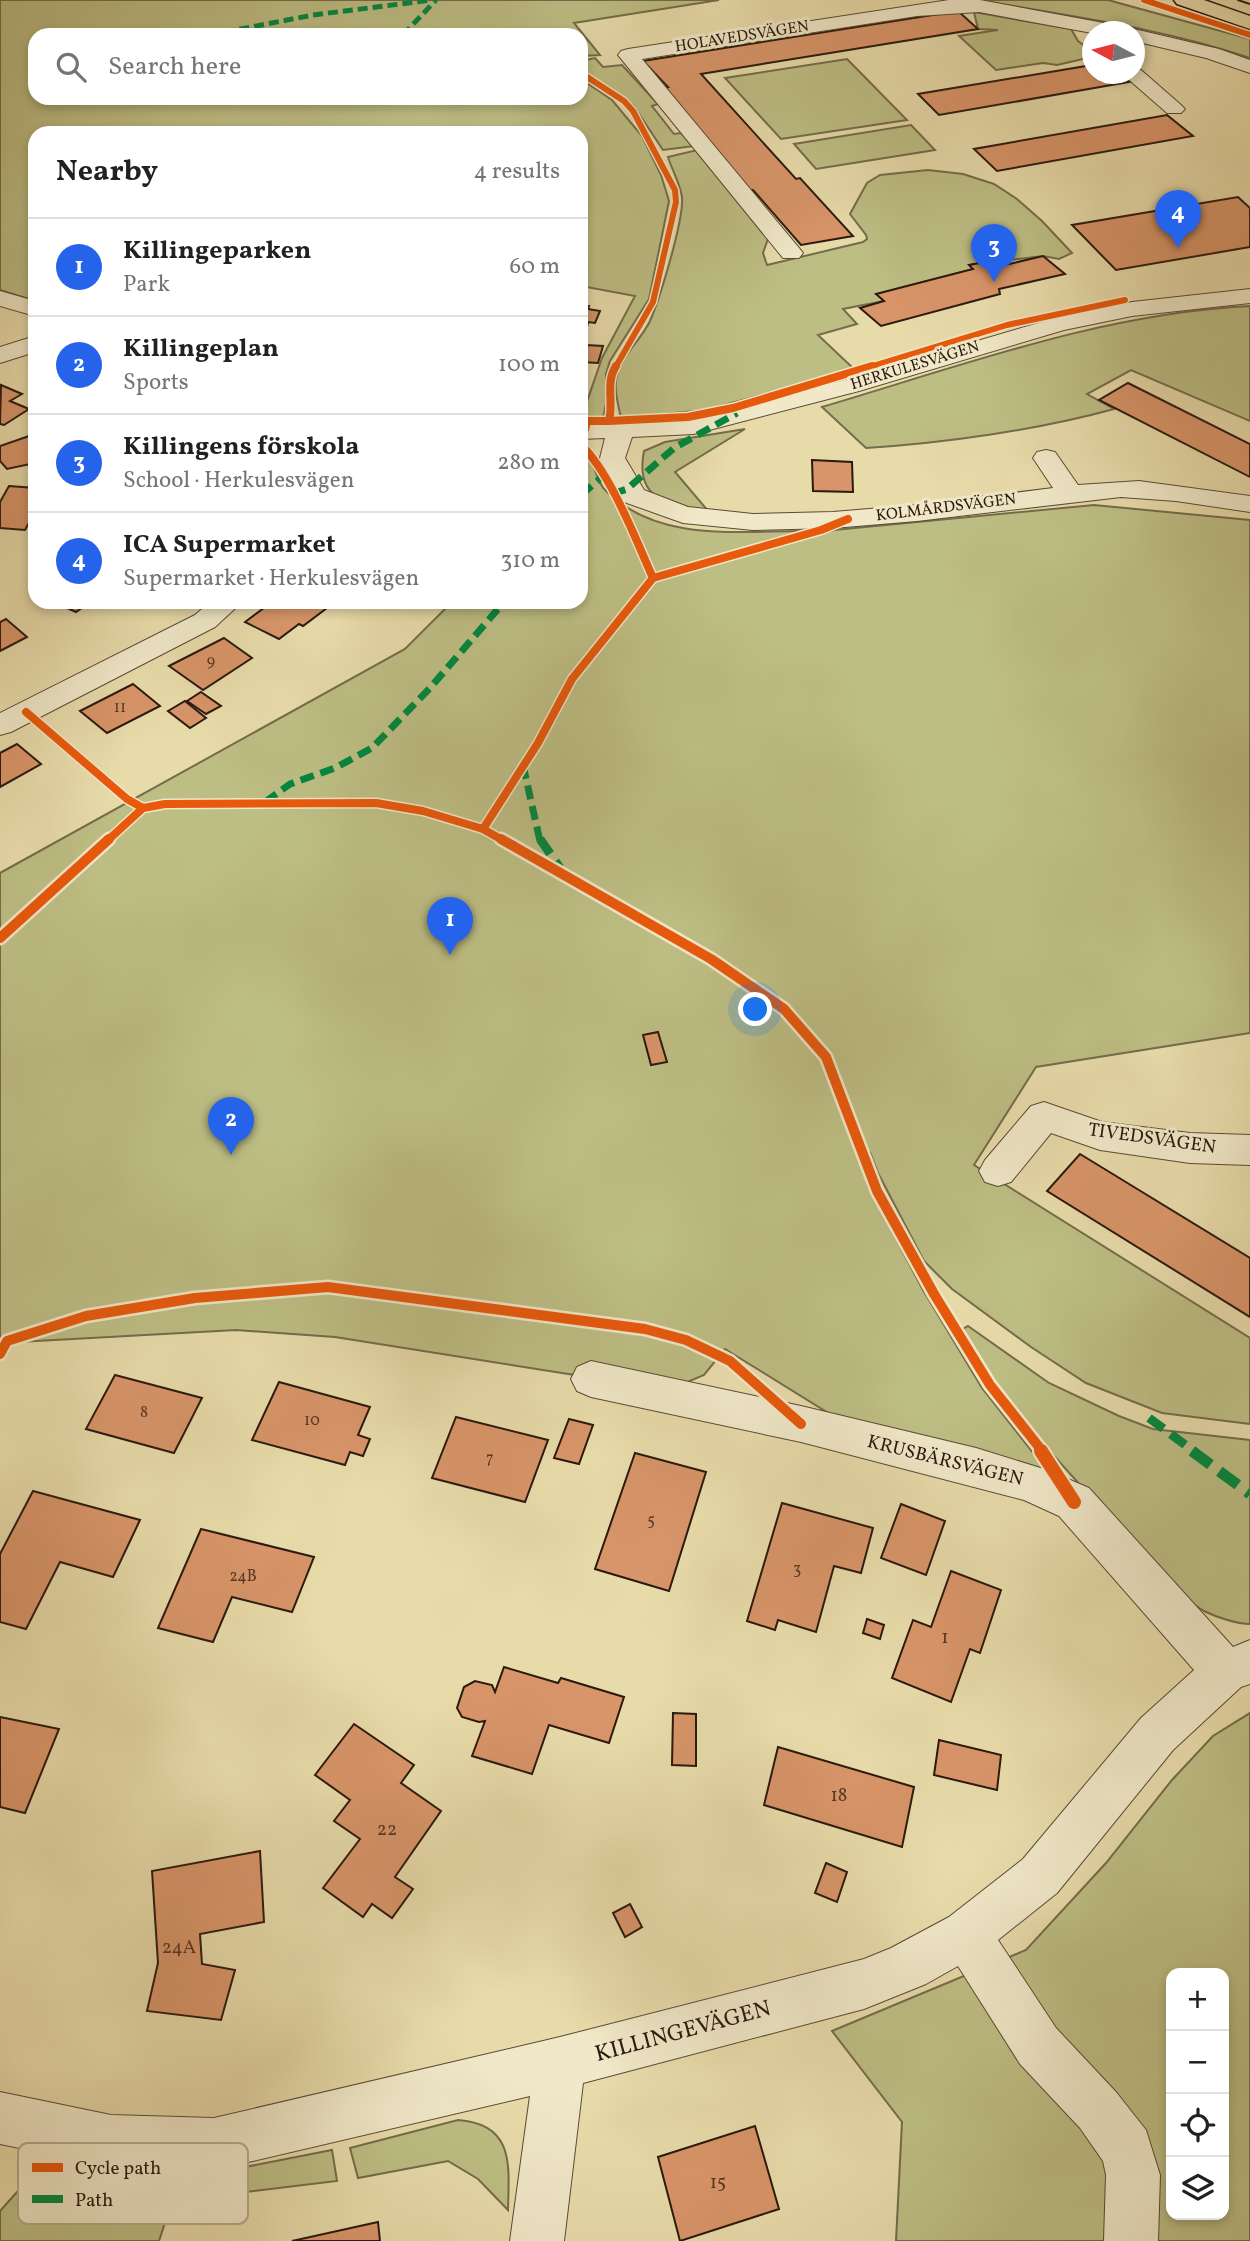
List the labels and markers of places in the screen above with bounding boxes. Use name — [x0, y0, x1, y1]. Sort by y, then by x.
pin: 4 — [1155, 190, 1201, 248]
pin: 3 — [971, 224, 1017, 282]
pin: 1 — [427, 897, 473, 955]
pin: 2 — [208, 1097, 254, 1155]

